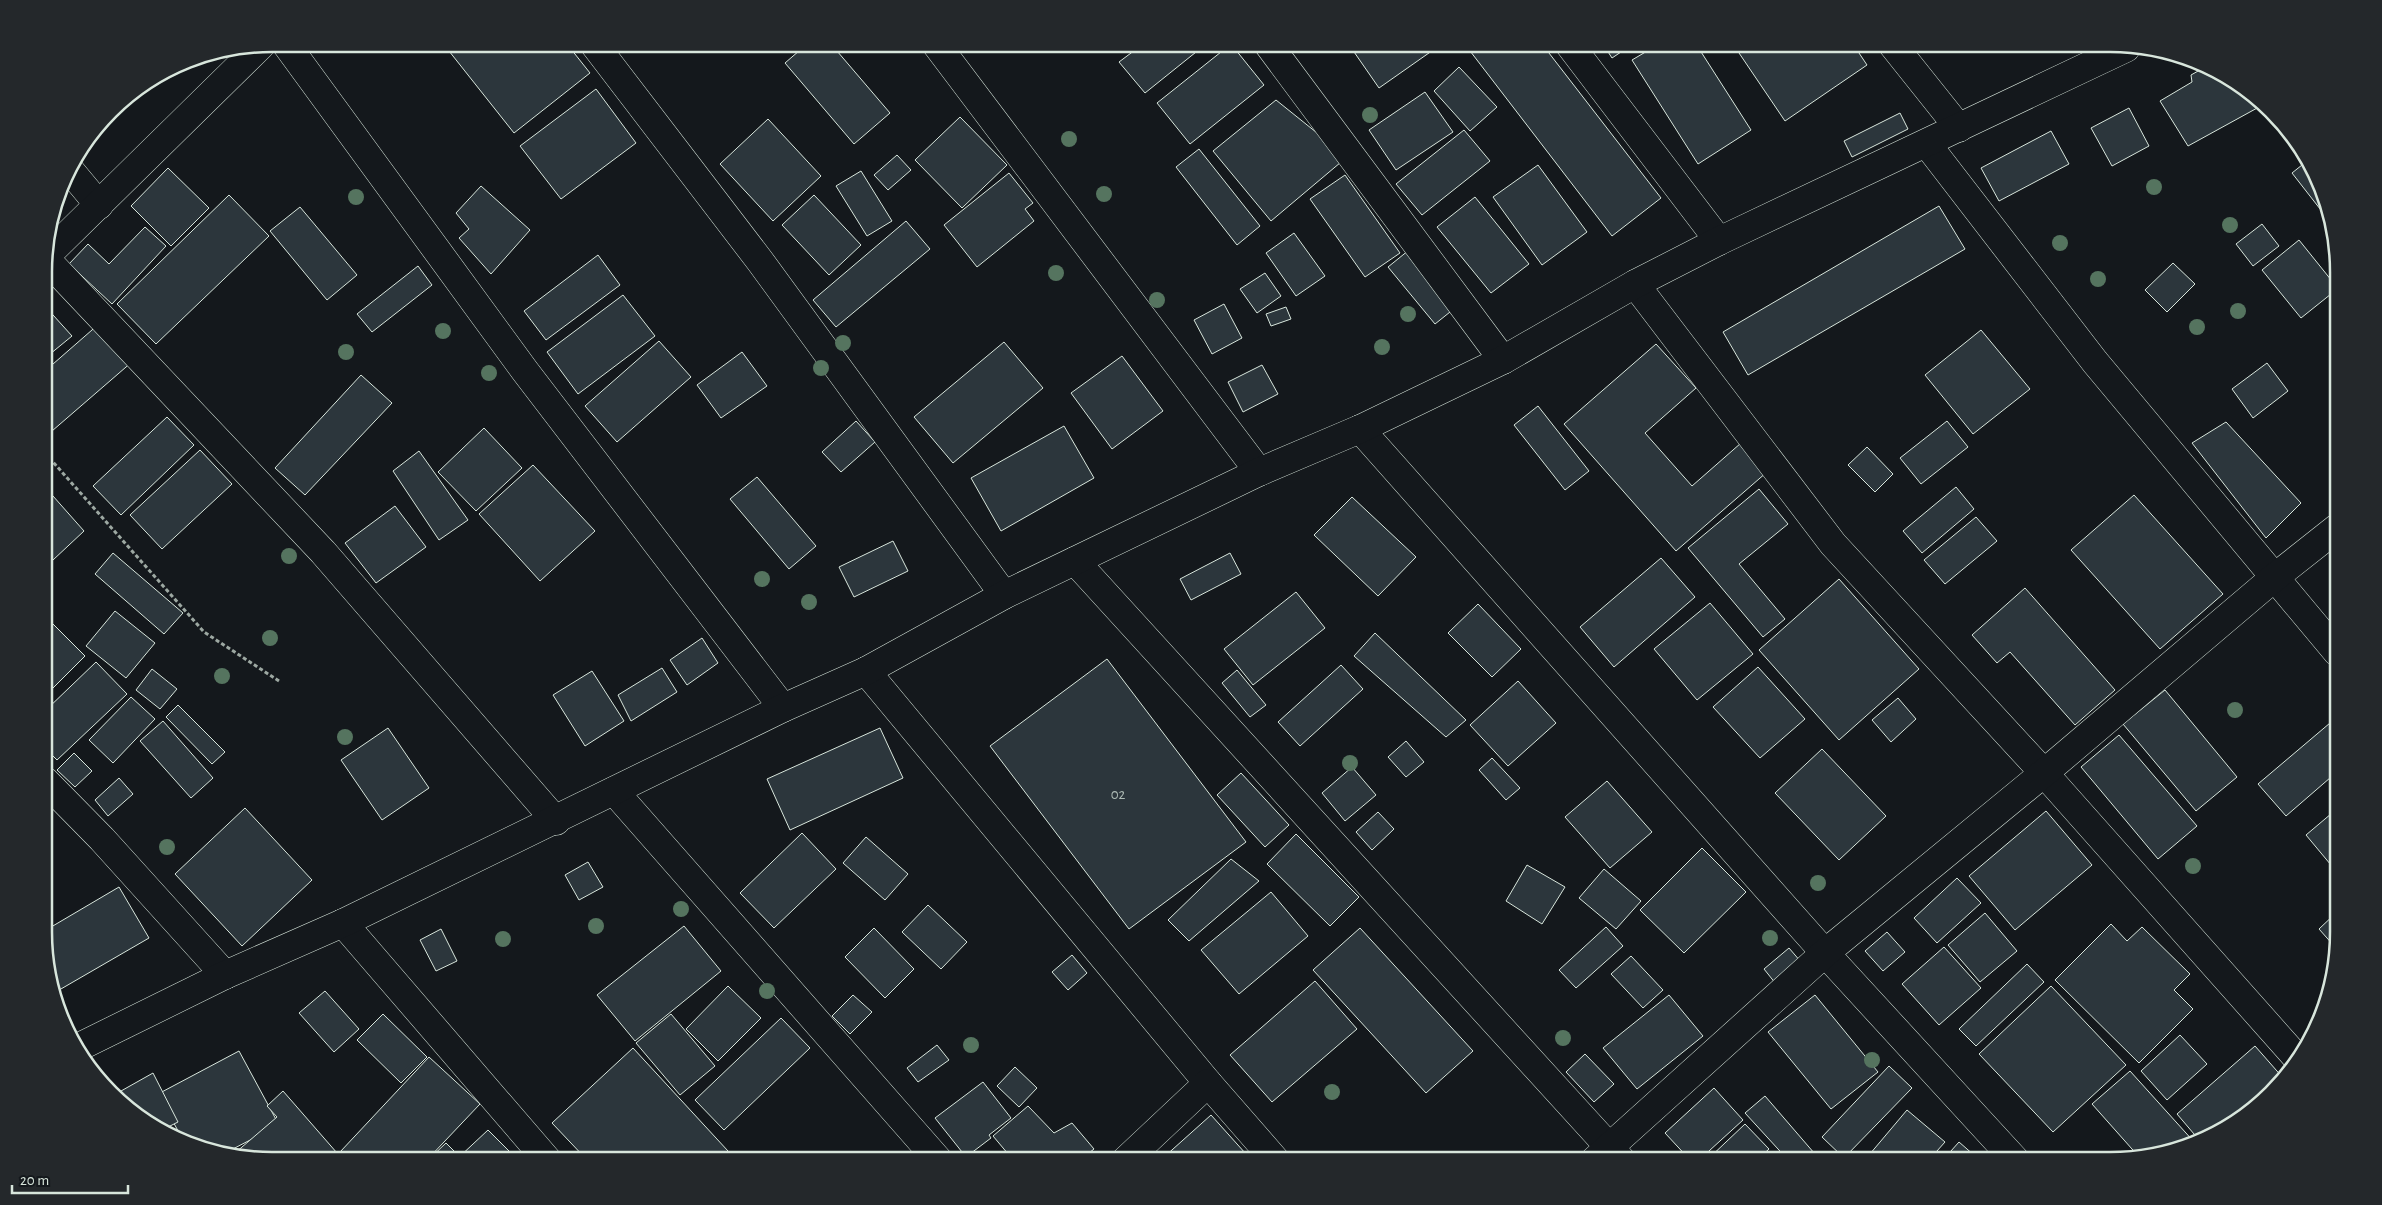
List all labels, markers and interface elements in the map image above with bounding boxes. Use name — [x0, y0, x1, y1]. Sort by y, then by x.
house number: 02 — [1111, 787, 1126, 802]
scale bar — [12, 1162, 129, 1194]
text: 20 m — [20, 1173, 49, 1188]

